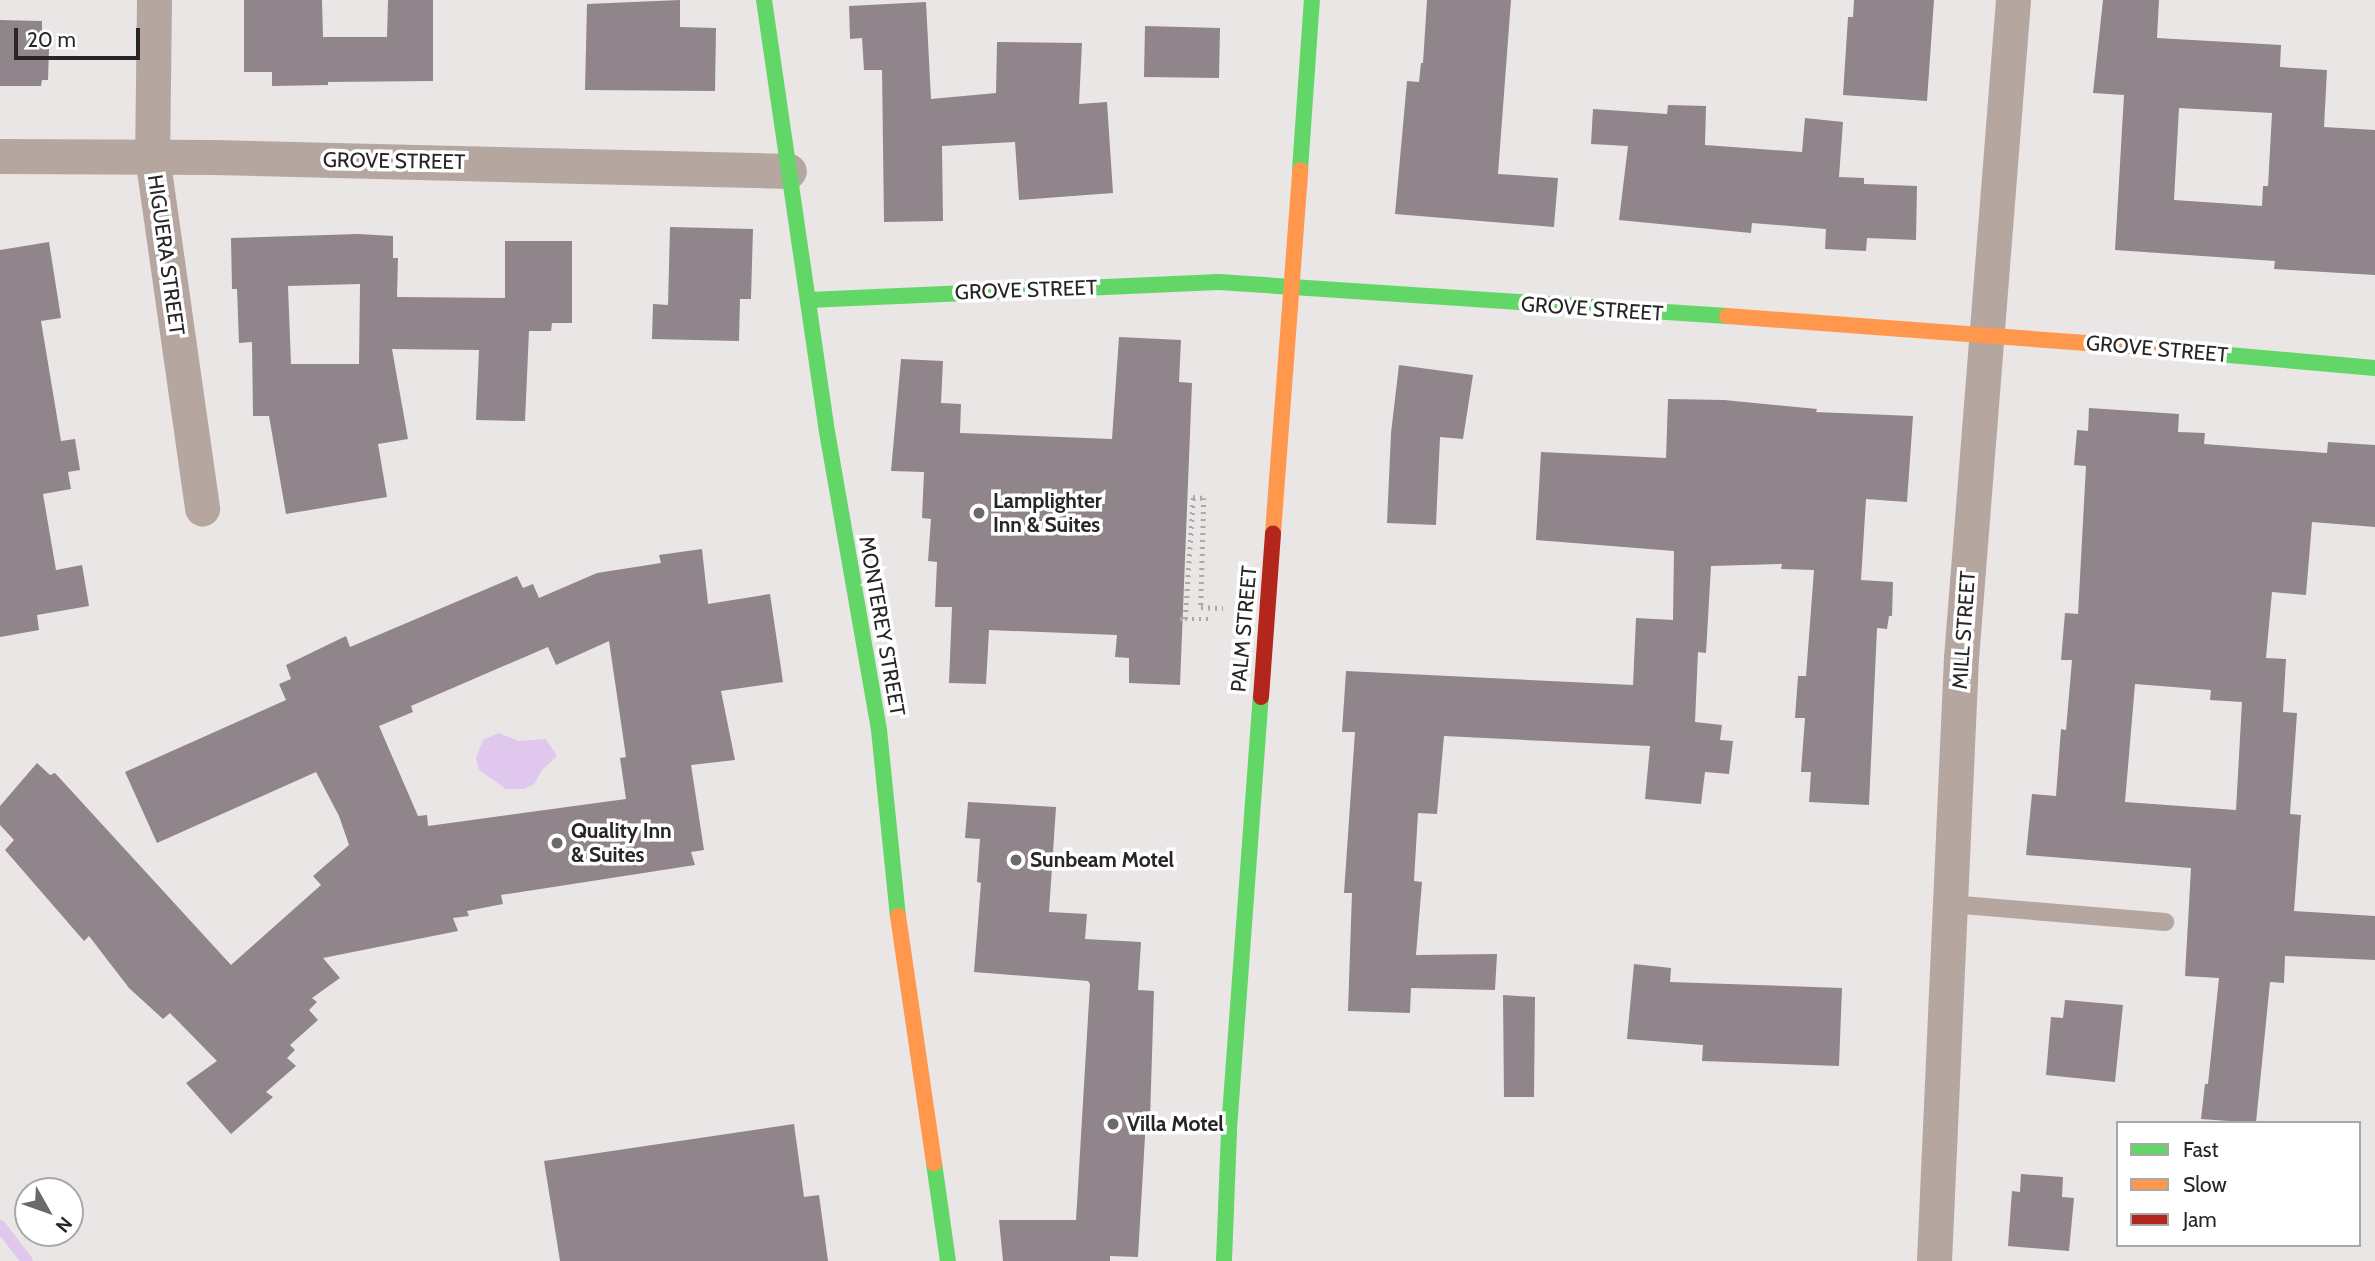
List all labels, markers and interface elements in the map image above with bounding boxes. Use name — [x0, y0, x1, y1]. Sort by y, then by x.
scale bar — [18, 14, 144, 58]
text: 20 m — [27, 27, 76, 52]
street label: GROVE STREET — [323, 147, 465, 175]
street label: HIGUERA STREET — [142, 173, 190, 337]
street label: GROVE STREET — [954, 275, 1098, 305]
street label: GROVE STREET — [1520, 291, 1664, 327]
street label: GROVE STREET — [2085, 330, 2229, 368]
place label: Lamplighter Inn & Suites — [993, 488, 1102, 538]
marker: Lamplighter Inn & Suites — [971, 505, 987, 521]
street label: MONTEREY STREET — [854, 534, 910, 718]
street label: PALM STREET — [1226, 565, 1262, 693]
street label: MILL STREET — [1947, 570, 1981, 690]
place label: Quality Inn & Suites — [571, 818, 672, 868]
marker: Quality Inn & Suites — [549, 835, 565, 851]
place label: Sunbeam Motel — [1030, 847, 1174, 873]
marker: Sunbeam Motel — [1008, 852, 1024, 868]
place label: Villa Motel — [1127, 1111, 1224, 1137]
marker: Villa Motel — [1105, 1116, 1121, 1132]
legend — [2116, 1121, 2361, 1247]
text: Fast — [2183, 1137, 2219, 1162]
text: Slow — [2183, 1172, 2227, 1197]
north arrow — [14, 1177, 84, 1247]
text: Jam — [2183, 1207, 2217, 1232]
text: N — [51, 1212, 77, 1237]

